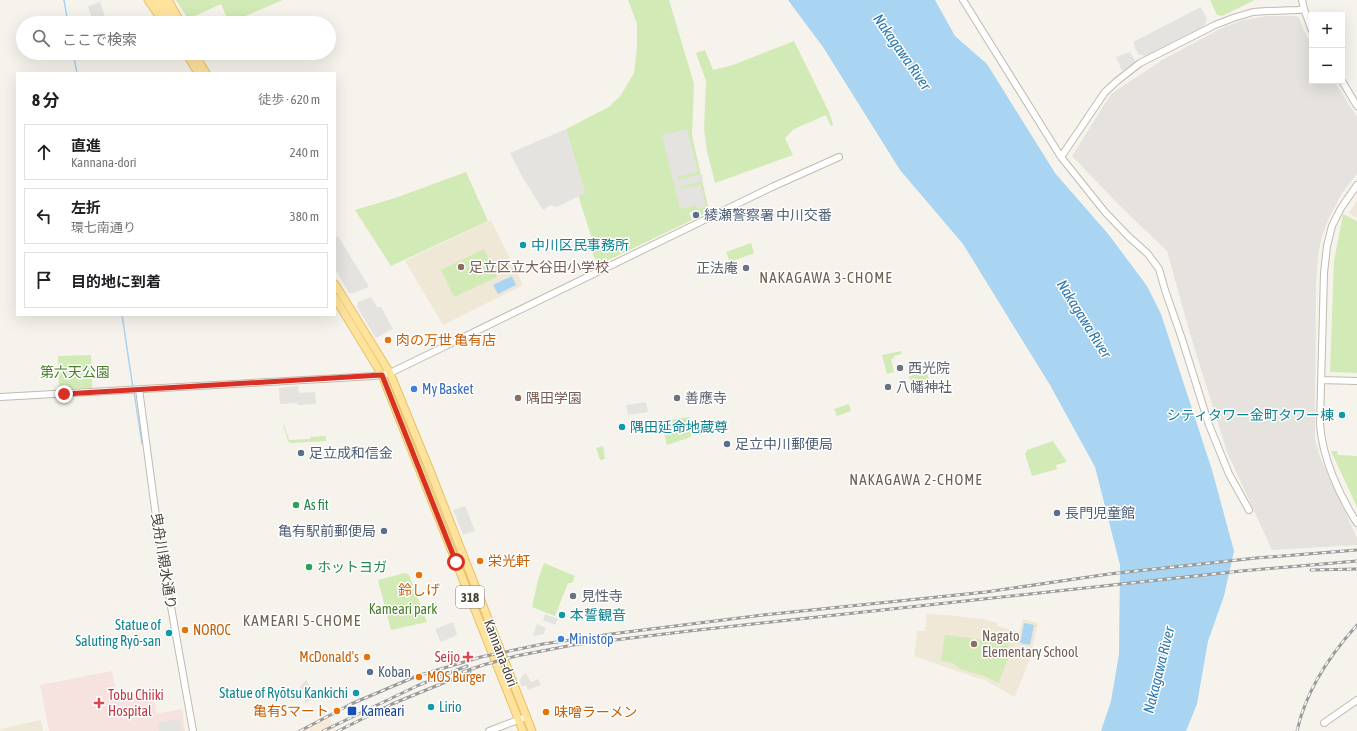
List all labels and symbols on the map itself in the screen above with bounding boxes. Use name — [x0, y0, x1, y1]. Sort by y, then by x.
water label: Nakagawa River — [870, 10, 935, 93]
place label: 綾瀬警察署 中川交番 — [704, 207, 832, 223]
marker: 綾瀬警察署 中川交番 — [691, 210, 701, 220]
place label: 中川区民事務所 — [531, 237, 629, 253]
marker: 中川区民事務所 — [518, 240, 528, 250]
place label: 足立区立大谷田小学校 — [469, 259, 609, 275]
place label: 正法庵 — [696, 260, 738, 276]
marker: 足立区立大谷田小学校 — [456, 262, 466, 272]
marker: 正法庵 — [741, 263, 751, 273]
district label: NAKAGAWA 3-CHOME — [759, 269, 893, 286]
water label: Nakagawa River — [1054, 277, 1115, 361]
place label: 肉の万世 亀有店 — [396, 332, 496, 348]
marker: 肉の万世 亀有店 — [383, 335, 393, 345]
place label: 西光院 — [908, 360, 950, 376]
marker: 西光院 — [895, 363, 905, 373]
park label: 第六天公園 — [40, 364, 110, 380]
place label: 八幡神社 — [896, 379, 952, 395]
place label: My Basket — [422, 381, 473, 397]
marker: 八幡神社 — [883, 382, 893, 392]
marker: My Basket — [409, 384, 419, 394]
route end — [55, 385, 73, 403]
place label: 隅田学園 — [526, 390, 582, 406]
place label: 善應寺 — [685, 390, 727, 406]
marker: 隅田学園 — [513, 393, 523, 403]
marker: 善應寺 — [672, 393, 682, 403]
place label: シティタワー金町タワー棟 — [1167, 407, 1334, 423]
marker: シティタワー金町タワー棟 — [1337, 410, 1347, 420]
place label: 隅田延命地蔵尊 — [630, 419, 728, 435]
marker: 隅田延命地蔵尊 — [617, 422, 627, 432]
place label: 足立中川郵便局 — [735, 436, 833, 452]
marker: 足立中川郵便局 — [722, 439, 732, 449]
place label: 足立成和信金 — [309, 445, 393, 461]
marker: 足立成和信金 — [296, 448, 306, 458]
district label: NAKAGAWA 2-CHOME — [849, 471, 983, 488]
place label: As fit — [304, 497, 329, 513]
marker: As fit — [291, 500, 301, 510]
place label: 長門児童館 — [1065, 505, 1135, 521]
marker: 長門児童館 — [1052, 508, 1062, 518]
street label: 曳舟川親水通り — [148, 511, 180, 611]
place label: 亀有駅前郵便局 — [278, 523, 376, 539]
marker: 亀有駅前郵便局 — [379, 526, 389, 536]
route start — [447, 553, 465, 571]
place label: 栄光軒 — [488, 553, 530, 569]
marker: 栄光軒 — [475, 556, 485, 566]
place label: ホットヨガ — [317, 559, 387, 575]
marker: ホットヨガ — [304, 562, 314, 572]
marker: 鈴しげ — [414, 570, 424, 580]
place label: 鈴しげ — [398, 582, 440, 598]
road number: 318 — [456, 586, 484, 608]
place label: 見性寺 — [581, 588, 623, 604]
marker: 見性寺 — [568, 591, 578, 601]
park label: Kameari park — [369, 601, 437, 617]
place label: 本誓観音 — [570, 607, 626, 623]
marker: 本誓観音 — [557, 610, 567, 620]
district label: KAMEARI 5-CHOME — [243, 612, 361, 629]
place label: Statue of Saluting Ryō-san — [75, 617, 161, 649]
street label: Kannana-dori — [481, 617, 521, 689]
place label: NOROC — [193, 622, 231, 638]
water label: Nakagawa River — [1140, 624, 1178, 715]
marker: NOROC — [180, 625, 190, 635]
marker: Statue of Saluting Ryō-san — [164, 628, 174, 638]
place label: Nagato Elementary School — [982, 628, 1078, 660]
place label: Ministop — [569, 631, 614, 647]
marker: Ministop — [556, 634, 566, 644]
marker: Nagato Elementary School — [969, 639, 979, 649]
place label: McDonald's — [299, 649, 359, 665]
place label: Seijo — [435, 649, 460, 665]
marker: McDonald's — [362, 652, 372, 662]
marker: Seijo — [463, 652, 473, 662]
place label: Koban — [378, 664, 411, 680]
marker: Koban — [365, 667, 375, 677]
place label: MOS Burger — [427, 669, 487, 685]
marker: MOS Burger — [414, 672, 424, 682]
place label: Statue of Ryōtsu Kankichi — [219, 685, 348, 701]
place label: Tobu Chiiki Hospital — [108, 687, 164, 719]
marker: Statue of Ryōtsu Kankichi — [351, 688, 361, 698]
marker: Tobu Chiiki Hospital — [93, 697, 105, 709]
place label: Lirio — [439, 699, 462, 715]
marker: Lirio — [426, 702, 436, 712]
place label: 亀有Sマート — [253, 703, 329, 719]
place label: Kameari — [361, 703, 404, 719]
place label: 味噌ラーメン — [554, 704, 637, 720]
marker: Kameari — [346, 705, 358, 717]
marker: 亀有Sマート — [332, 706, 342, 716]
marker: 味噌ラーメン — [541, 707, 551, 717]

